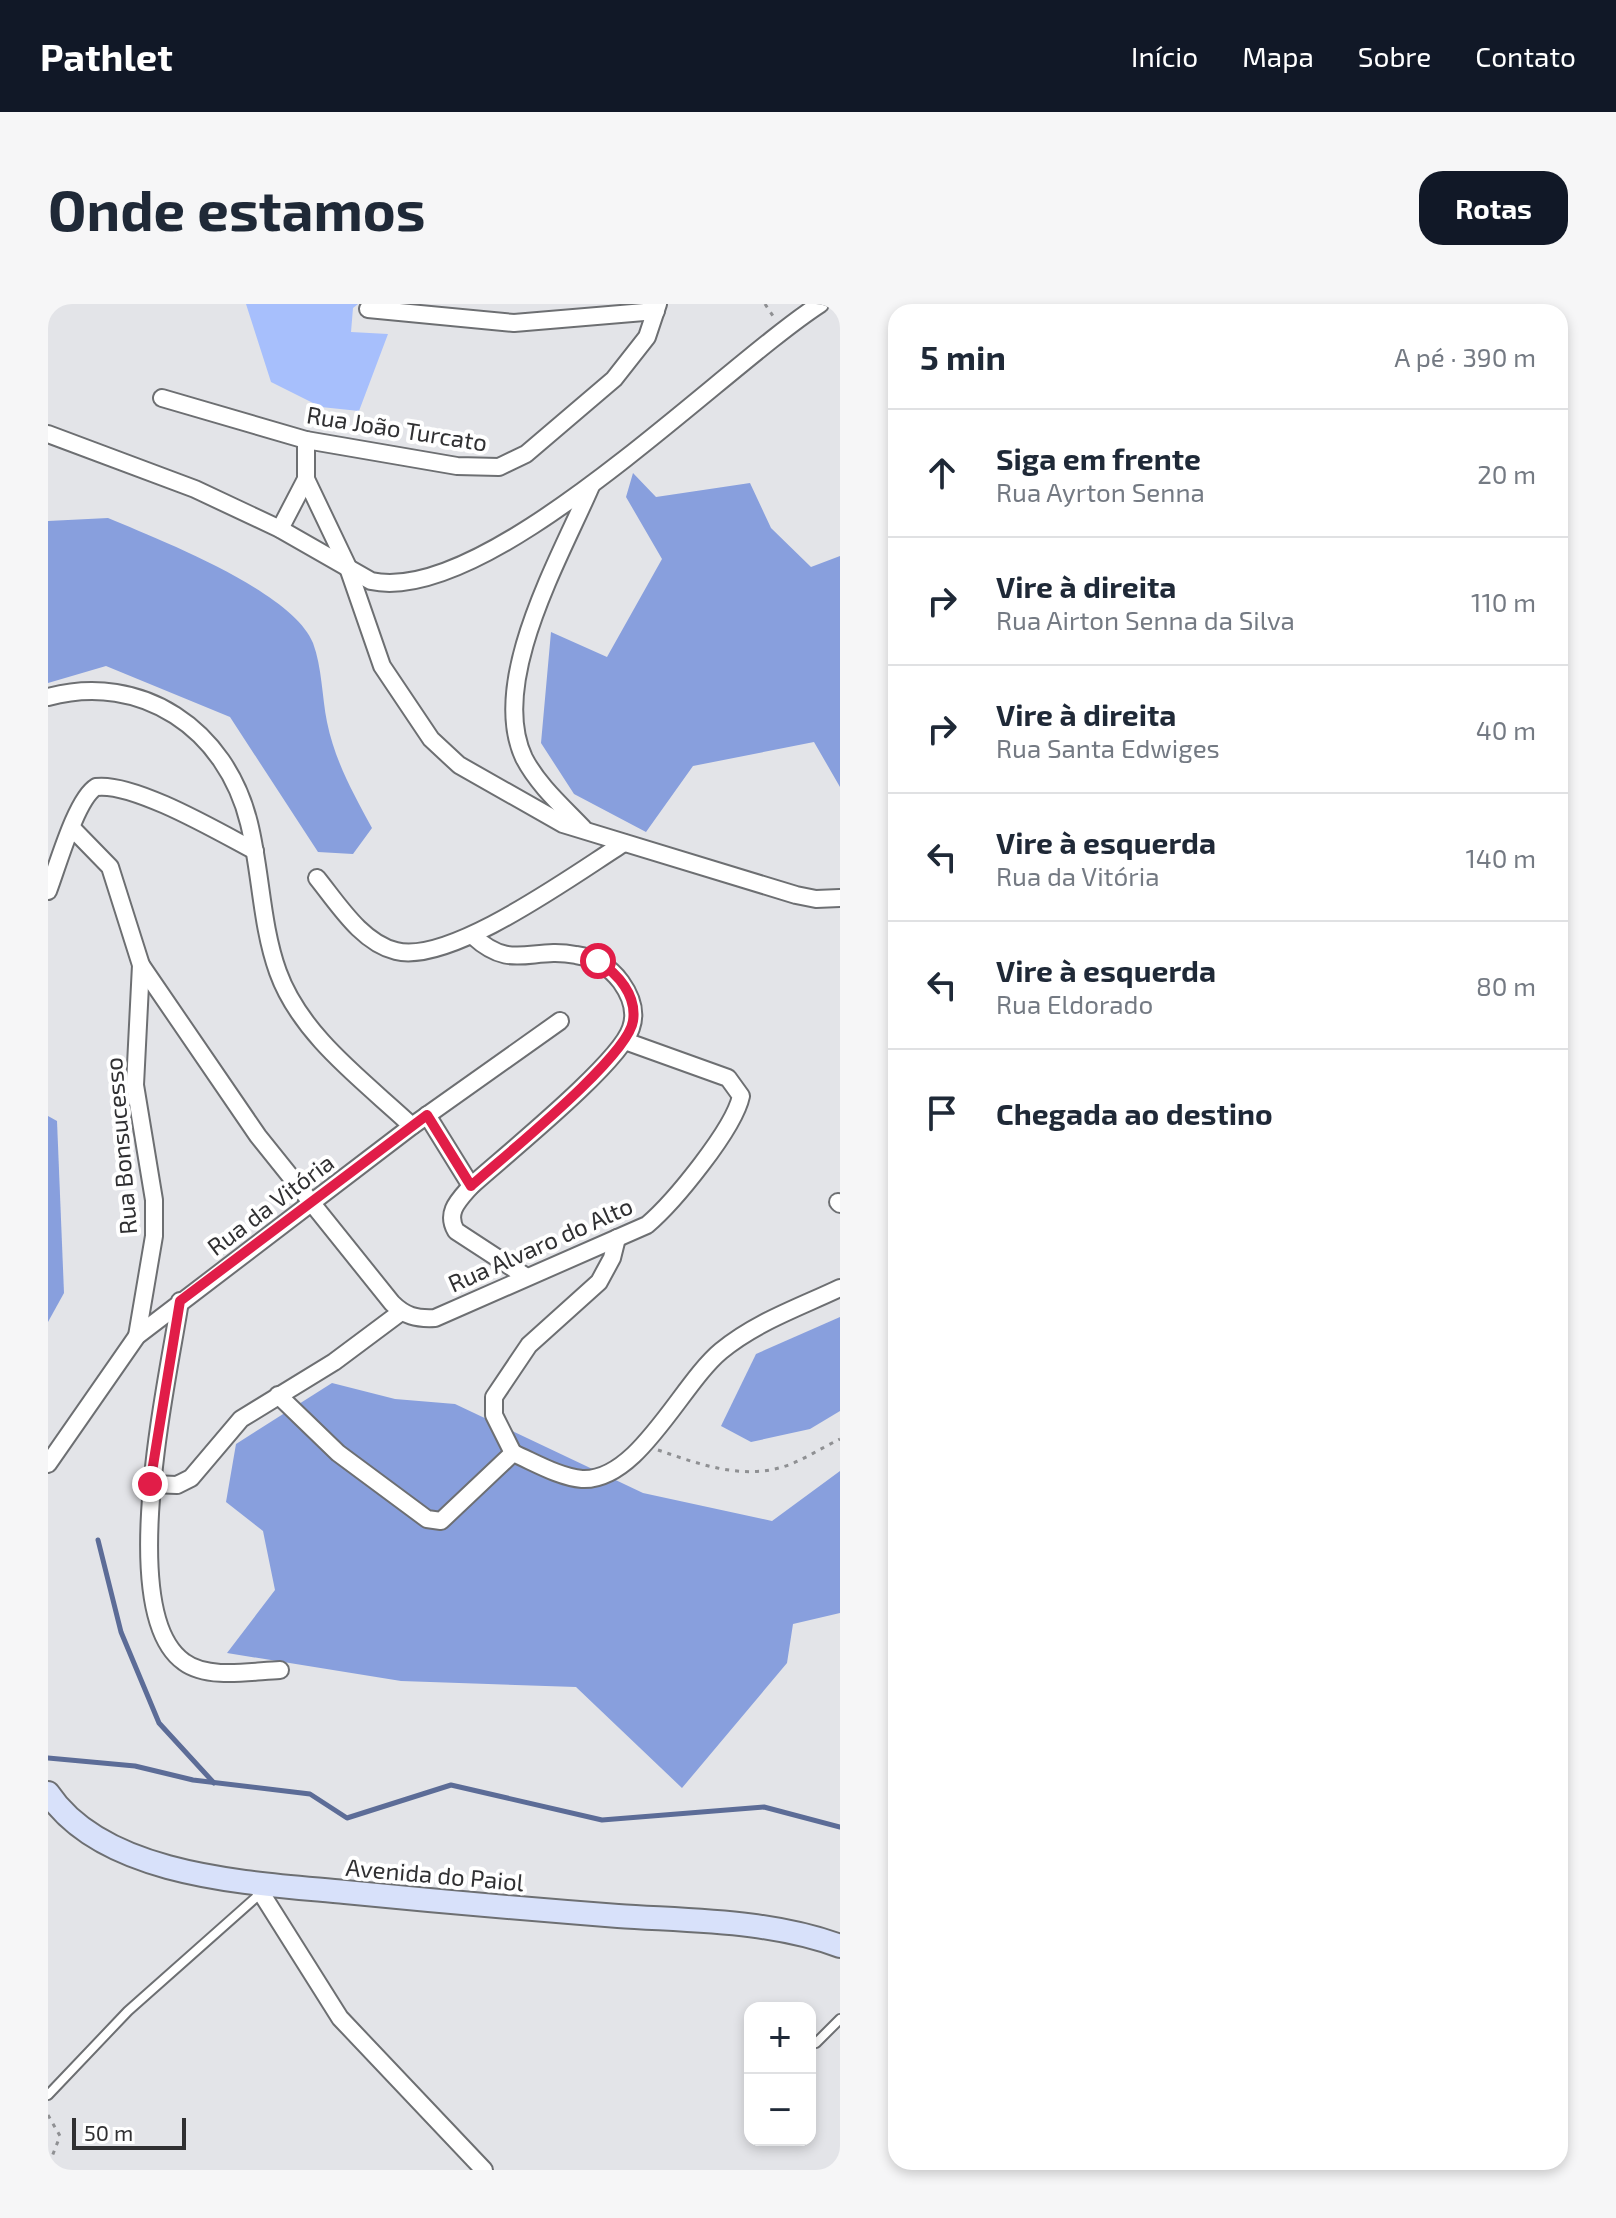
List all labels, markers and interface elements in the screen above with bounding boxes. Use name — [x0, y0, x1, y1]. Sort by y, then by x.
text: Pathlet — [40, 33, 173, 79]
text: Início — [1131, 39, 1198, 73]
text: Mapa — [1242, 39, 1314, 73]
text: Sobre — [1358, 39, 1431, 73]
text: Contato — [1475, 39, 1576, 73]
button: Rotas — [1419, 171, 1568, 245]
text: Onde estamos — [48, 175, 426, 242]
text: 5 min — [920, 336, 1006, 377]
text: A pé · 390 m — [1394, 341, 1536, 372]
street label: Rua João Turcato — [305, 399, 489, 457]
text: Siga em frente — [996, 440, 1201, 476]
icon: ahead — [920, 451, 964, 495]
text: 20 m — [1477, 458, 1536, 489]
text: Rua Ayrton Senna — [996, 476, 1205, 507]
text: Vire à direita — [996, 568, 1176, 604]
icon: right — [920, 579, 964, 623]
text: 110 m — [1471, 586, 1536, 617]
text: Rua Airton Senna da Silva — [996, 604, 1295, 635]
text: Vire à direita — [996, 696, 1176, 732]
icon: right — [920, 707, 964, 751]
text: 40 m — [1476, 714, 1536, 745]
text: Rua Santa Edwiges — [996, 732, 1220, 763]
text: Vire à esquerda — [996, 824, 1216, 860]
icon: left — [920, 835, 964, 879]
text: 140 m — [1465, 842, 1536, 873]
text: Rua da Vitória — [996, 860, 1159, 891]
route start — [580, 943, 616, 979]
text: Vire à esquerda — [996, 952, 1216, 988]
icon: left — [920, 963, 964, 1007]
text: 80 m — [1476, 970, 1536, 1001]
text: Rua Eldorado — [996, 988, 1153, 1019]
street label: Rua Bonsucesso — [98, 1056, 142, 1236]
icon: arrive — [920, 1091, 964, 1135]
text: Chegada ao destino — [996, 1095, 1273, 1131]
street label: Rua da Vitória — [201, 1147, 339, 1261]
street label: Rua Alvaro do Alto — [443, 1190, 637, 1298]
route end — [132, 1466, 168, 1502]
street label: Avenida do Paiol — [345, 1852, 525, 1896]
map controls — [744, 2002, 816, 2146]
button: + — [744, 2002, 816, 2074]
button: − — [744, 2074, 816, 2146]
scale bar — [72, 2114, 186, 2150]
text: 50 m — [84, 2119, 133, 2145]

